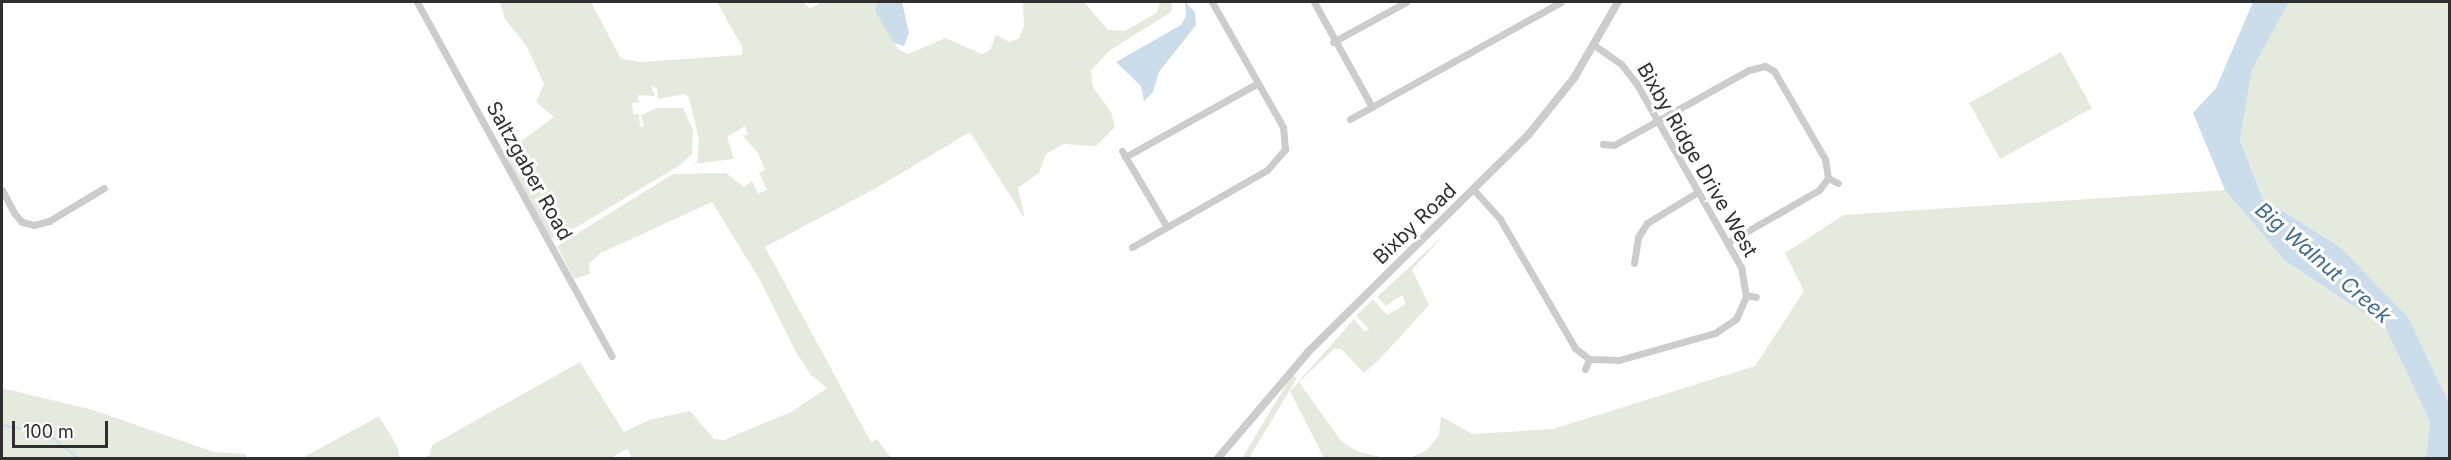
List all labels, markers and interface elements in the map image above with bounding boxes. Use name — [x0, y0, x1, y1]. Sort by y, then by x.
street label: Bixby Ridge Drive West — [1632, 59, 1762, 261]
street label: Saltzgaber Road — [481, 97, 577, 245]
street label: Bixby Road — [1369, 179, 1461, 269]
water label: Big Walnut Creek — [2250, 197, 2396, 329]
scale bar — [15, 409, 111, 447]
text: 100 m — [23, 421, 74, 442]

